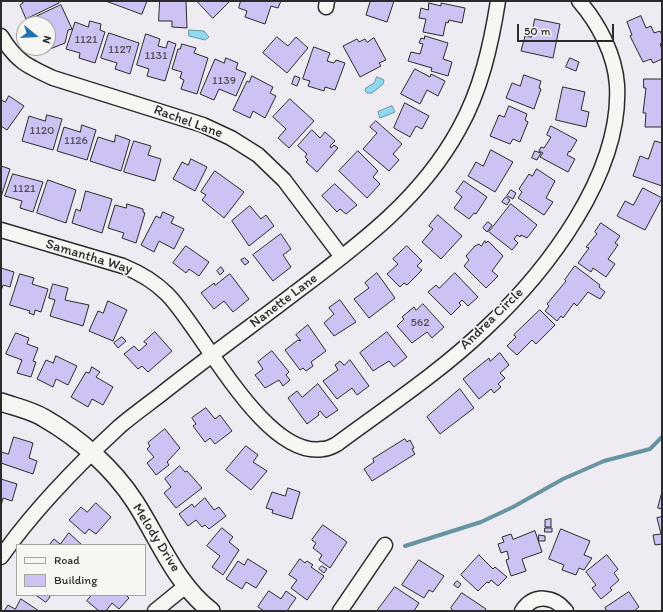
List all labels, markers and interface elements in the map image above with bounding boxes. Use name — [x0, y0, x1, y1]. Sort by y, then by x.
north arrow — [16, 16, 56, 56]
scale bar — [519, 16, 616, 42]
text: 50 m — [524, 24, 550, 38]
house number: 1121 — [74, 33, 98, 47]
text: N — [40, 34, 54, 45]
house number: 1127 — [108, 43, 132, 57]
house number: 1131 — [144, 49, 168, 63]
house number: 1139 — [212, 74, 236, 88]
street label: Rachel Lane — [151, 102, 225, 142]
house number: 1120 — [30, 124, 54, 138]
house number: 1126 — [64, 134, 88, 148]
house number: 1121 — [12, 182, 36, 196]
street label: Samantha Way — [44, 236, 134, 278]
street label: Nanette Lane — [247, 270, 321, 332]
street label: Andrea Circle — [457, 285, 527, 353]
house number: 562 — [411, 316, 429, 330]
street label: Melody Drive — [128, 501, 184, 575]
legend — [16, 544, 146, 596]
text: Road — [54, 553, 80, 567]
text: Building — [54, 573, 97, 587]

